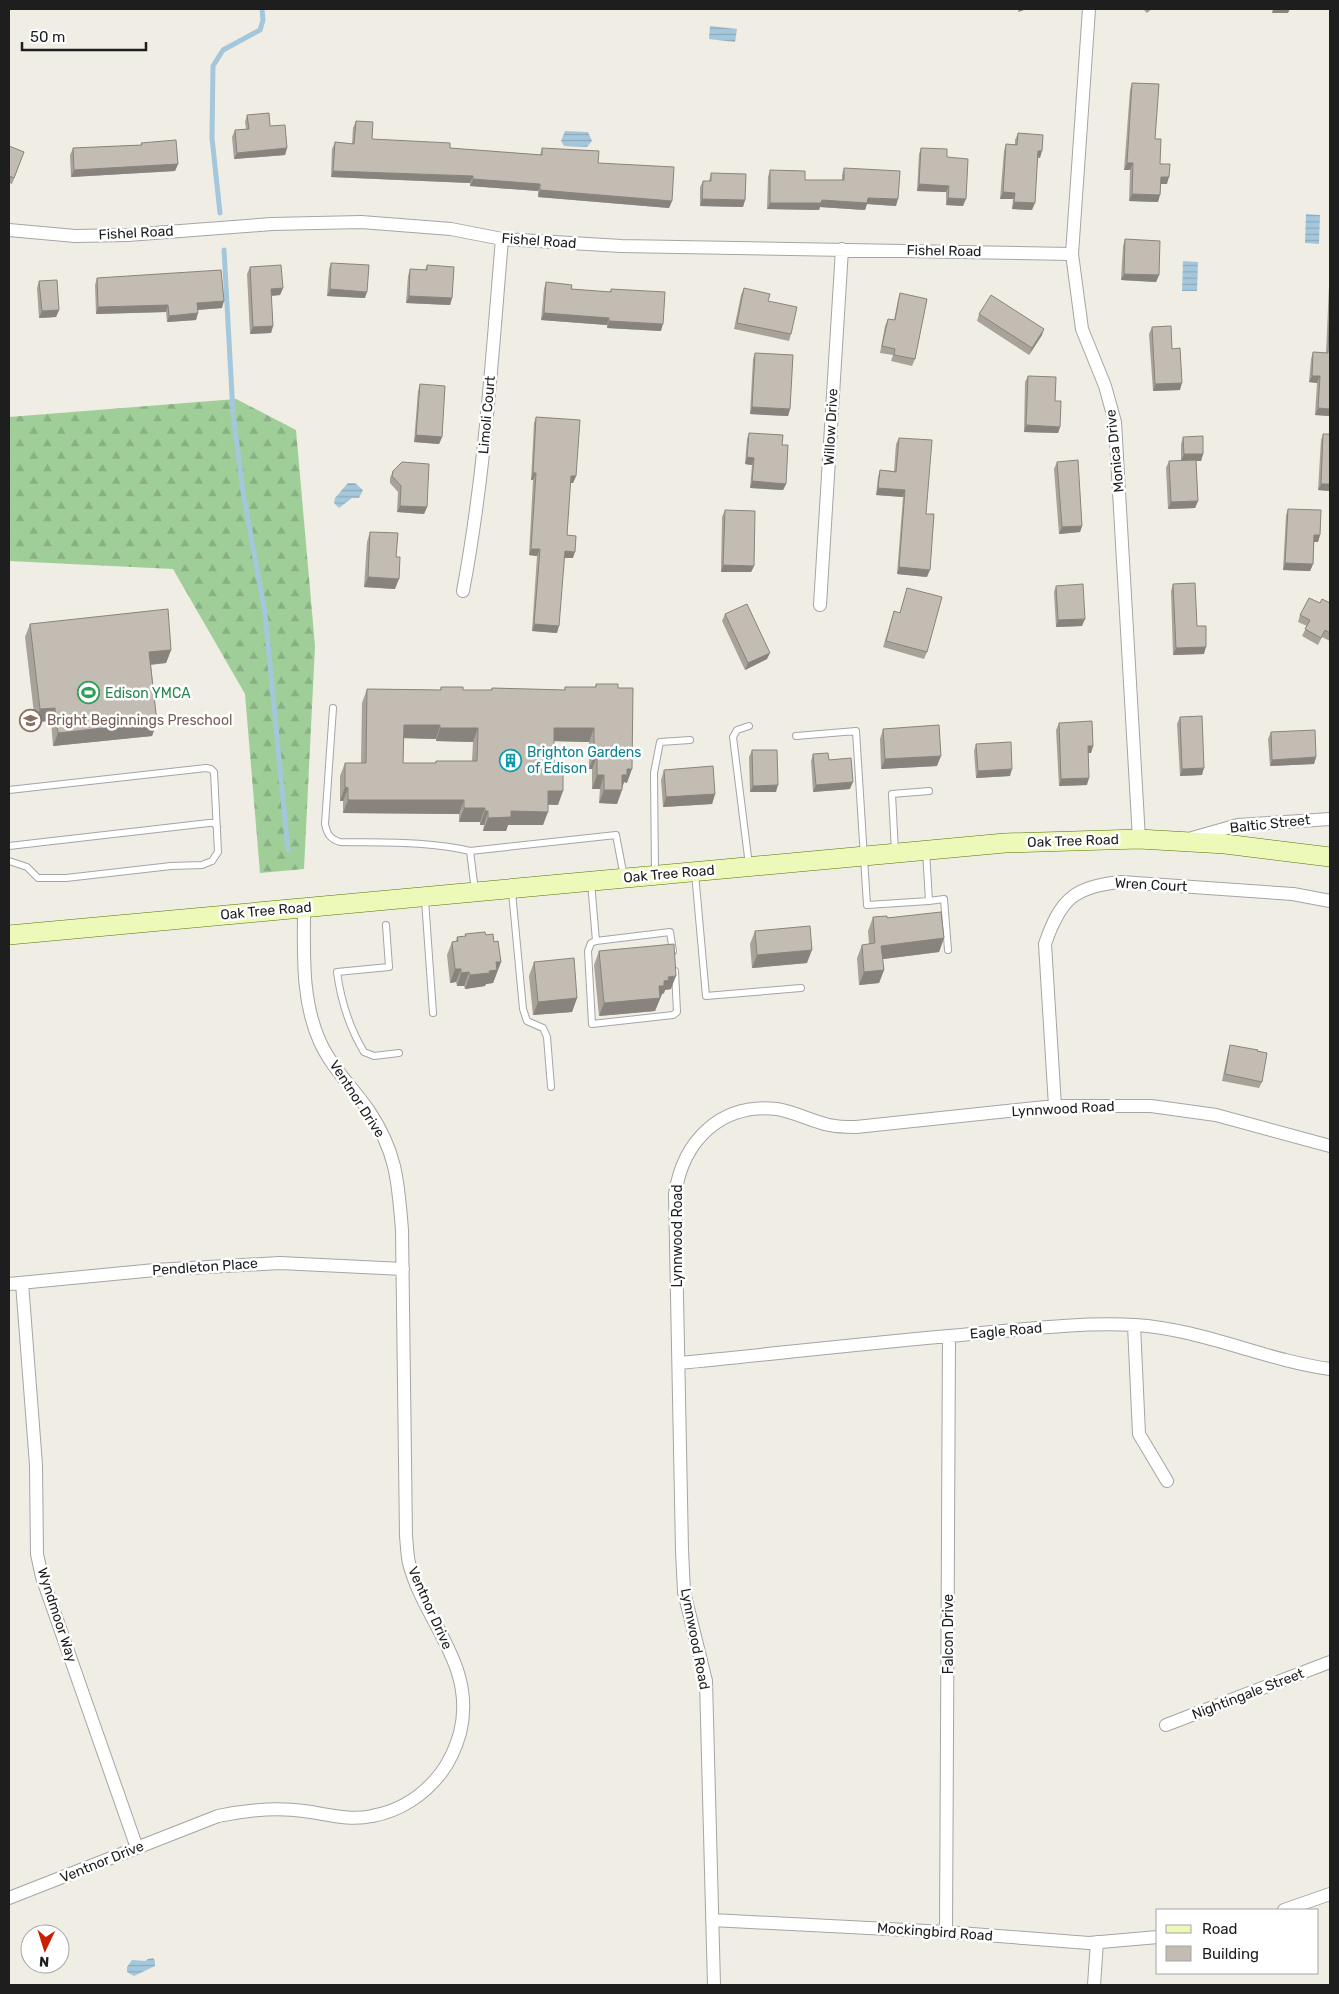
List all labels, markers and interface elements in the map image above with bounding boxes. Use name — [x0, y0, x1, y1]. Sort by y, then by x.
scale bar — [22, 20, 146, 52]
text: 50 m — [30, 28, 65, 46]
street label: Fishel Road — [98, 223, 174, 243]
street label: Fishel Road — [501, 230, 577, 252]
street label: Fishel Road — [906, 242, 982, 260]
street label: Limoli Court — [475, 375, 499, 455]
street label: Willow Drive — [820, 388, 842, 466]
street label: Monica Drive — [1102, 408, 1128, 493]
sports icon: Edison YMCA — [77, 681, 101, 705]
place label: Edison YMCA — [105, 685, 191, 702]
school or university icon: Bright Beginnings Preschool — [19, 708, 43, 732]
place label: Bright Beginnings Preschool — [47, 712, 232, 729]
place label: Brighton Gardens of Edison — [527, 744, 642, 777]
building icon: Brighton Gardens of Edison — [499, 748, 523, 772]
street label: Baltic Street — [1229, 811, 1312, 837]
street label: Oak Tree Road — [1027, 831, 1119, 851]
street label: Oak Tree Road — [623, 862, 715, 886]
street label: Wren Court — [1114, 875, 1188, 895]
street label: Oak Tree Road — [220, 899, 312, 923]
street label: Ventnor Drive — [326, 1057, 388, 1141]
street label: Lynnwood Road — [1011, 1098, 1115, 1120]
street label: Lynnwood Road — [669, 1184, 686, 1288]
street label: Pendleton Place — [152, 1255, 259, 1279]
street label: Eagle Road — [969, 1319, 1043, 1343]
street label: Ventnor Drive — [404, 1564, 456, 1652]
street label: Wyndmoor Way — [34, 1565, 80, 1665]
street label: Lynnwood Road — [677, 1587, 713, 1691]
street label: Falcon Drive — [940, 1594, 957, 1674]
street label: Nightingale Street — [1190, 1665, 1307, 1723]
street label: Ventnor Drive — [58, 1837, 146, 1887]
legend — [1156, 1909, 1319, 1974]
street label: Mockingbird Road — [876, 1919, 994, 1945]
text: Road — [1202, 1920, 1238, 1938]
north arrow — [20, 1924, 70, 1974]
text: Building — [1202, 1945, 1259, 1963]
text: N — [39, 1953, 50, 1970]

